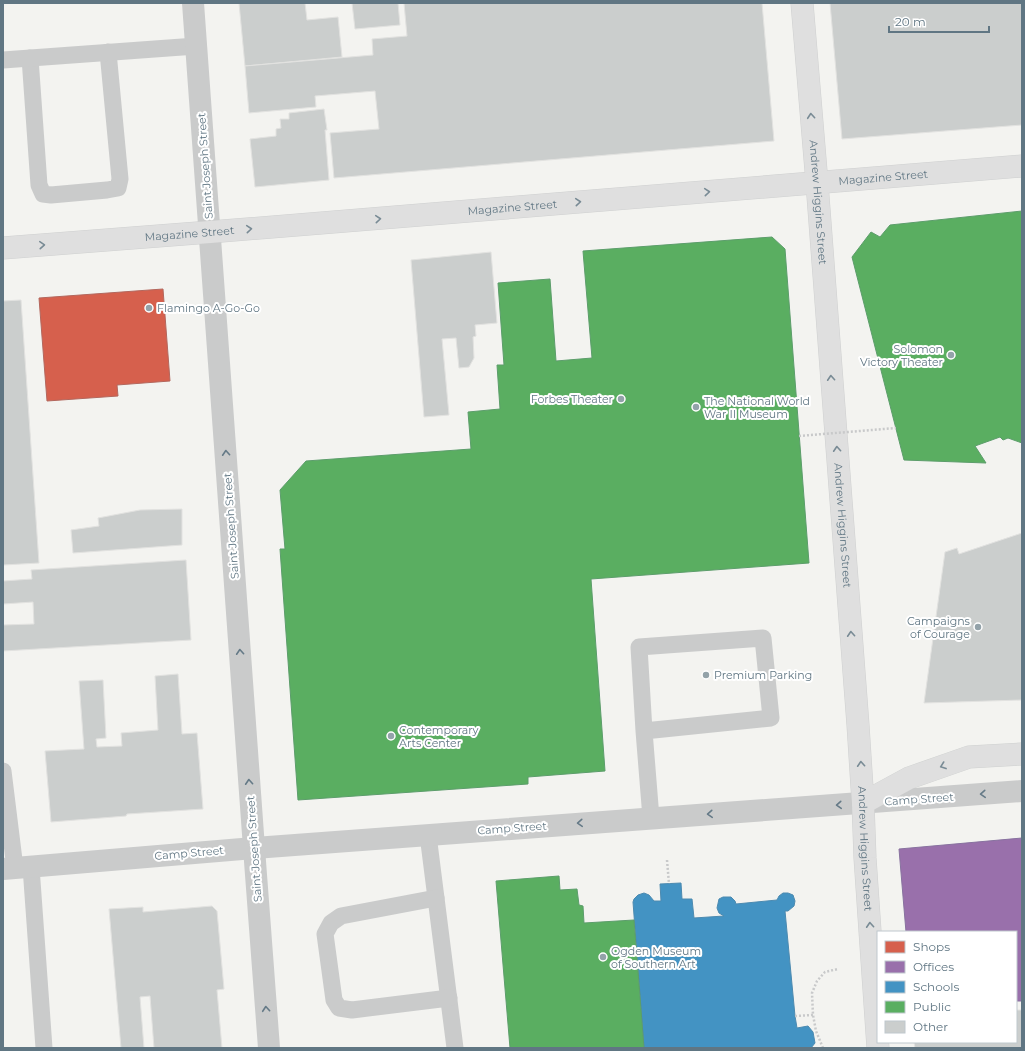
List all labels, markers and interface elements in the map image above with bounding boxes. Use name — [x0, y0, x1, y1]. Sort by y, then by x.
scale bar — [889, 8, 989, 34]
text: 20 m — [895, 14, 926, 29]
street label: Saint Joseph Street — [194, 112, 216, 220]
one-way arrow — [807, 113, 816, 119]
street label: Andrew Higgins Street — [806, 139, 830, 266]
street label: Magazine Street — [838, 167, 929, 188]
one-way arrow — [704, 187, 710, 196]
street label: Magazine Street — [467, 197, 558, 218]
one-way arrow — [575, 198, 581, 207]
one-way arrow — [375, 214, 381, 223]
street label: Magazine Street — [144, 223, 235, 244]
one-way arrow — [246, 225, 252, 234]
one-way arrow — [39, 240, 45, 249]
place label: Flamingo A-Go-Go — [157, 301, 260, 315]
marker: Flamingo A-Go-Go — [144, 303, 154, 313]
place label: Solomon Victory Theater — [860, 342, 943, 369]
marker: Solomon Victory Theater — [946, 350, 956, 360]
one-way arrow — [827, 375, 836, 381]
place label: Forbes Theater — [531, 392, 613, 406]
marker: Forbes Theater — [616, 394, 626, 404]
place label: The National World War II Museum — [704, 394, 810, 421]
marker: The National World War II Museum — [691, 402, 701, 412]
one-way arrow — [832, 446, 841, 452]
one-way arrow — [221, 450, 230, 456]
street label: Andrew Higgins Street — [831, 462, 855, 589]
street label: Saint Joseph Street — [220, 472, 242, 580]
place label: Campaigns of Courage — [907, 614, 971, 641]
marker: Campaigns of Courage — [973, 622, 983, 632]
one-way arrow — [846, 631, 855, 637]
one-way arrow — [235, 649, 244, 655]
place label: Premium Parking — [714, 668, 812, 682]
marker: Premium Parking — [701, 670, 711, 680]
place label: Contemporary Arts Center — [399, 723, 479, 750]
marker: Contemporary Arts Center — [386, 731, 396, 741]
one-way arrow — [856, 761, 865, 767]
one-way arrow — [939, 762, 946, 770]
one-way arrow — [244, 779, 253, 785]
street label: Andrew Higgins Street — [855, 786, 876, 912]
street label: Camp Street — [884, 790, 955, 808]
one-way arrow — [980, 790, 986, 799]
street label: Saint Joseph Street — [243, 795, 265, 903]
one-way arrow — [836, 800, 842, 809]
one-way arrow — [707, 810, 713, 819]
street label: Camp Street — [477, 819, 548, 837]
one-way arrow — [577, 819, 583, 828]
street label: Camp Street — [154, 843, 225, 863]
one-way arrow — [865, 922, 874, 928]
legend — [877, 931, 1017, 1043]
text: Shops — [913, 939, 950, 954]
place label: Ogden Museum of Southern Art — [611, 944, 701, 971]
marker: Ogden Museum of Southern Art — [598, 952, 608, 962]
text: Offices — [913, 959, 954, 974]
text: Schools — [913, 979, 959, 994]
text: Public — [913, 999, 951, 1014]
one-way arrow — [262, 1006, 271, 1012]
text: Other — [913, 1019, 948, 1034]

